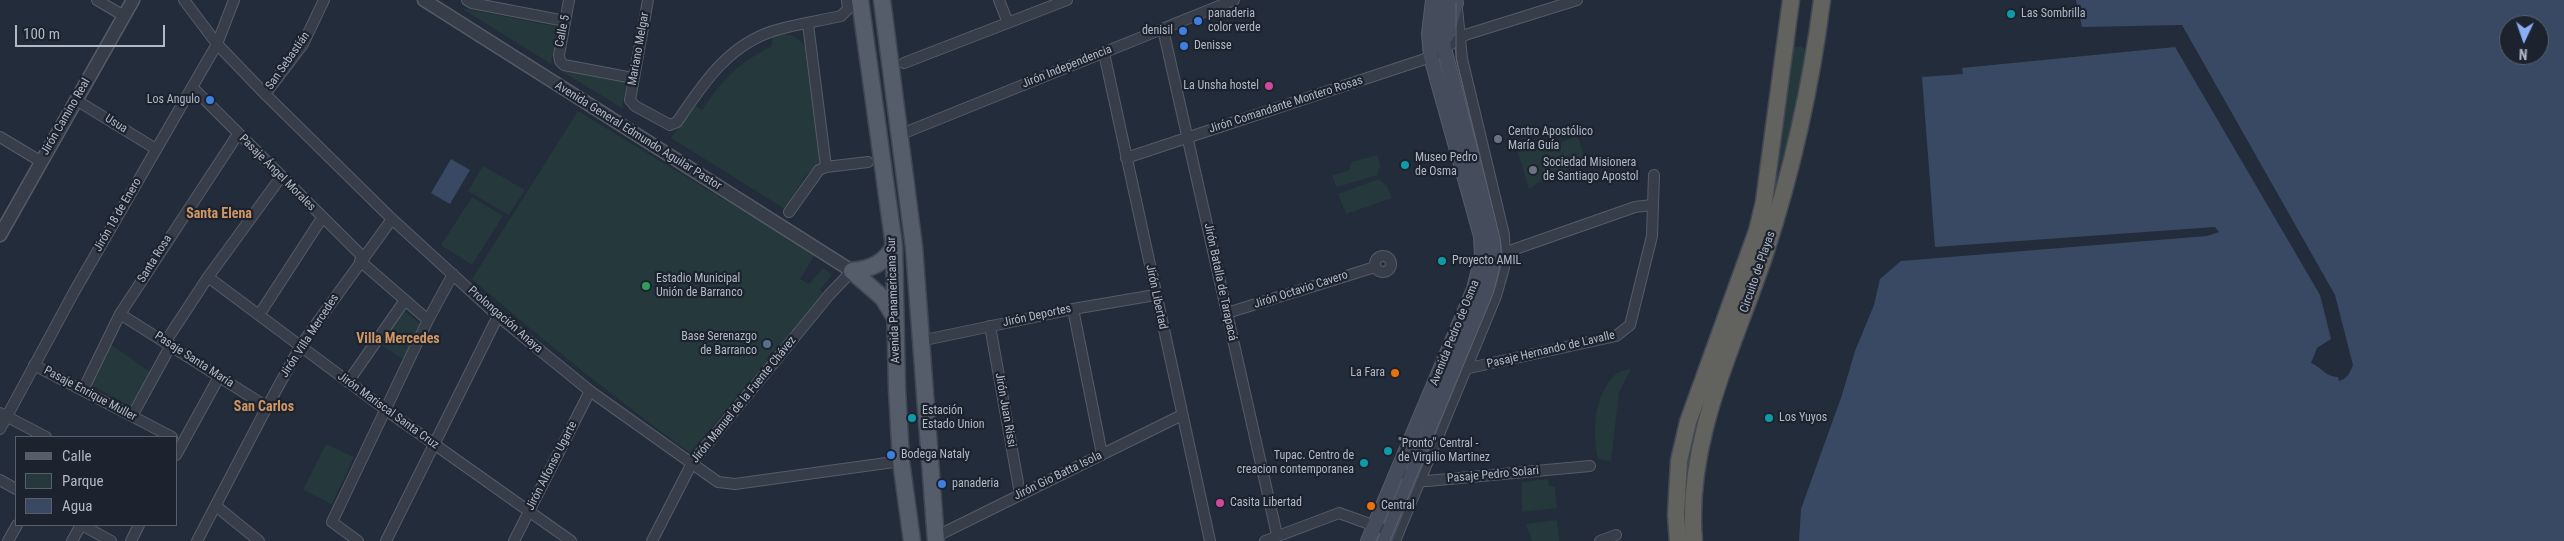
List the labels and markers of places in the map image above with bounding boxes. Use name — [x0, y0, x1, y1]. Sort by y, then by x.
place label: panaderia color verde — [1208, 7, 1261, 35]
place label: Las Sombrilla — [2021, 7, 2086, 21]
marker: Las Sombrilla — [2005, 8, 2017, 20]
marker: panaderia color verde — [1192, 15, 1204, 27]
place label: denisil — [1142, 24, 1173, 38]
marker: denisil — [1177, 25, 1189, 37]
place label: Denisse — [1194, 39, 1232, 53]
marker: Denisse — [1178, 40, 1190, 52]
place label: La Unsha hostel — [1183, 79, 1259, 93]
marker: La Unsha hostel — [1263, 80, 1275, 92]
place label: Los Angulo — [147, 93, 200, 107]
marker: Los Angulo — [204, 94, 216, 106]
place label: Centro Apostólico María Guía — [1508, 125, 1593, 153]
marker: Centro Apostólico María Guía — [1492, 133, 1504, 145]
place label: Museo Pedro de Osma — [1415, 151, 1477, 179]
place label: Sociedad Misionera de Santiago Apostol — [1543, 156, 1638, 184]
marker: Museo Pedro de Osma — [1399, 159, 1411, 171]
marker: Sociedad Misionera de Santiago Apostol — [1527, 164, 1539, 176]
place label: Proyecto AMIL — [1452, 254, 1521, 268]
marker: Proyecto AMIL — [1436, 255, 1448, 267]
place label: Estadio Municipal Unión de Barranco — [656, 272, 743, 300]
marker: Estadio Municipal Unión de Barranco — [640, 280, 652, 292]
place label: Base Serenazgo de Barranco — [681, 330, 757, 358]
marker: Base Serenazgo de Barranco — [761, 338, 773, 350]
place label: La Fara — [1350, 366, 1385, 380]
marker: La Fara — [1389, 367, 1401, 379]
place label: Estación Estado Union — [922, 404, 985, 432]
place label: Los Yuyos — [1779, 411, 1827, 425]
marker: Estación Estado Union — [906, 412, 918, 424]
marker: Los Yuyos — [1763, 412, 1775, 424]
place label: "Pronto" Central - de Virgilio Martinez — [1398, 437, 1490, 465]
marker: "Pronto" Central - de Virgilio Martinez — [1382, 445, 1394, 457]
place label: Bodega Nataly — [901, 448, 970, 462]
marker: Bodega Nataly — [885, 449, 897, 461]
place label: Tupac. Centro de creacion contemporanea — [1237, 449, 1354, 477]
marker: Tupac. Centro de creacion contemporanea — [1358, 457, 1370, 469]
place label: panaderia — [952, 477, 999, 491]
marker: panaderia — [936, 478, 948, 490]
place label: Casita Libertad — [1230, 496, 1302, 510]
marker: Casita Libertad — [1214, 497, 1226, 509]
place label: Central — [1381, 499, 1415, 513]
marker: Central — [1365, 500, 1377, 512]

